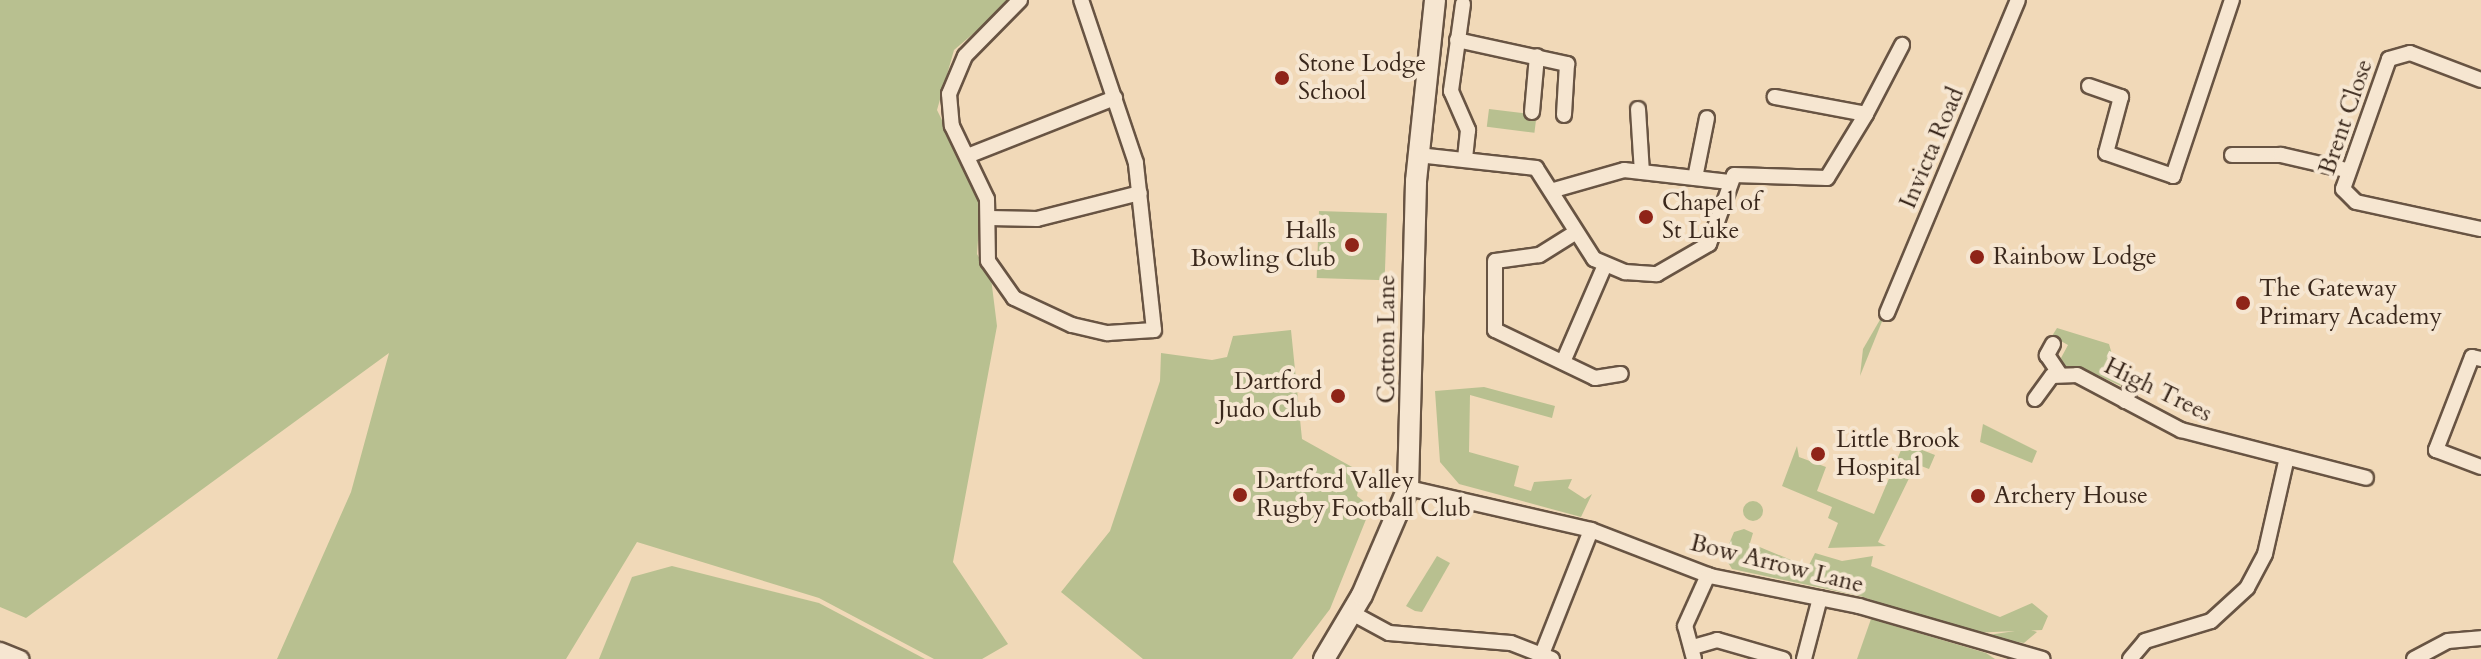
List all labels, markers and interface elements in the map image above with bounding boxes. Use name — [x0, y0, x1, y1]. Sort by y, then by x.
place label: Stone Lodge School — [1298, 50, 1426, 106]
street label: Brent Close — [2313, 56, 2379, 178]
marker: Stone Lodge School — [1273, 69, 1291, 87]
street label: Invicta Road — [1894, 83, 1970, 213]
place label: Chapel of St Luke — [1662, 189, 1760, 245]
marker: Chapel of St Luke — [1637, 208, 1655, 226]
place label: Halls Bowling Club — [1191, 217, 1336, 273]
marker: Halls Bowling Club — [1343, 236, 1361, 254]
place label: Rainbow Lodge — [1993, 243, 2157, 271]
marker: Rainbow Lodge — [1968, 248, 1986, 266]
street label: Cotton Lane — [1373, 275, 1401, 403]
place label: The Gateway Primary Academy — [2259, 275, 2442, 331]
marker: The Gateway Primary Academy — [2234, 294, 2252, 312]
street label: High Trees — [2100, 352, 2216, 428]
place label: Dartford Judo Club — [1218, 368, 1322, 424]
marker: Dartford Judo Club — [1329, 387, 1347, 405]
place label: Little Brook Hospital — [1836, 426, 1960, 482]
marker: Little Brook Hospital — [1807, 443, 1829, 465]
place label: Dartford Valley Rugby Football Club — [1256, 467, 1471, 523]
place label: Archery House — [1994, 482, 2148, 510]
marker: Dartford Valley Rugby Football Club — [1231, 486, 1249, 504]
marker: Archery House — [1969, 487, 1987, 505]
street label: Bow Arrow Lane — [1687, 529, 1867, 599]

